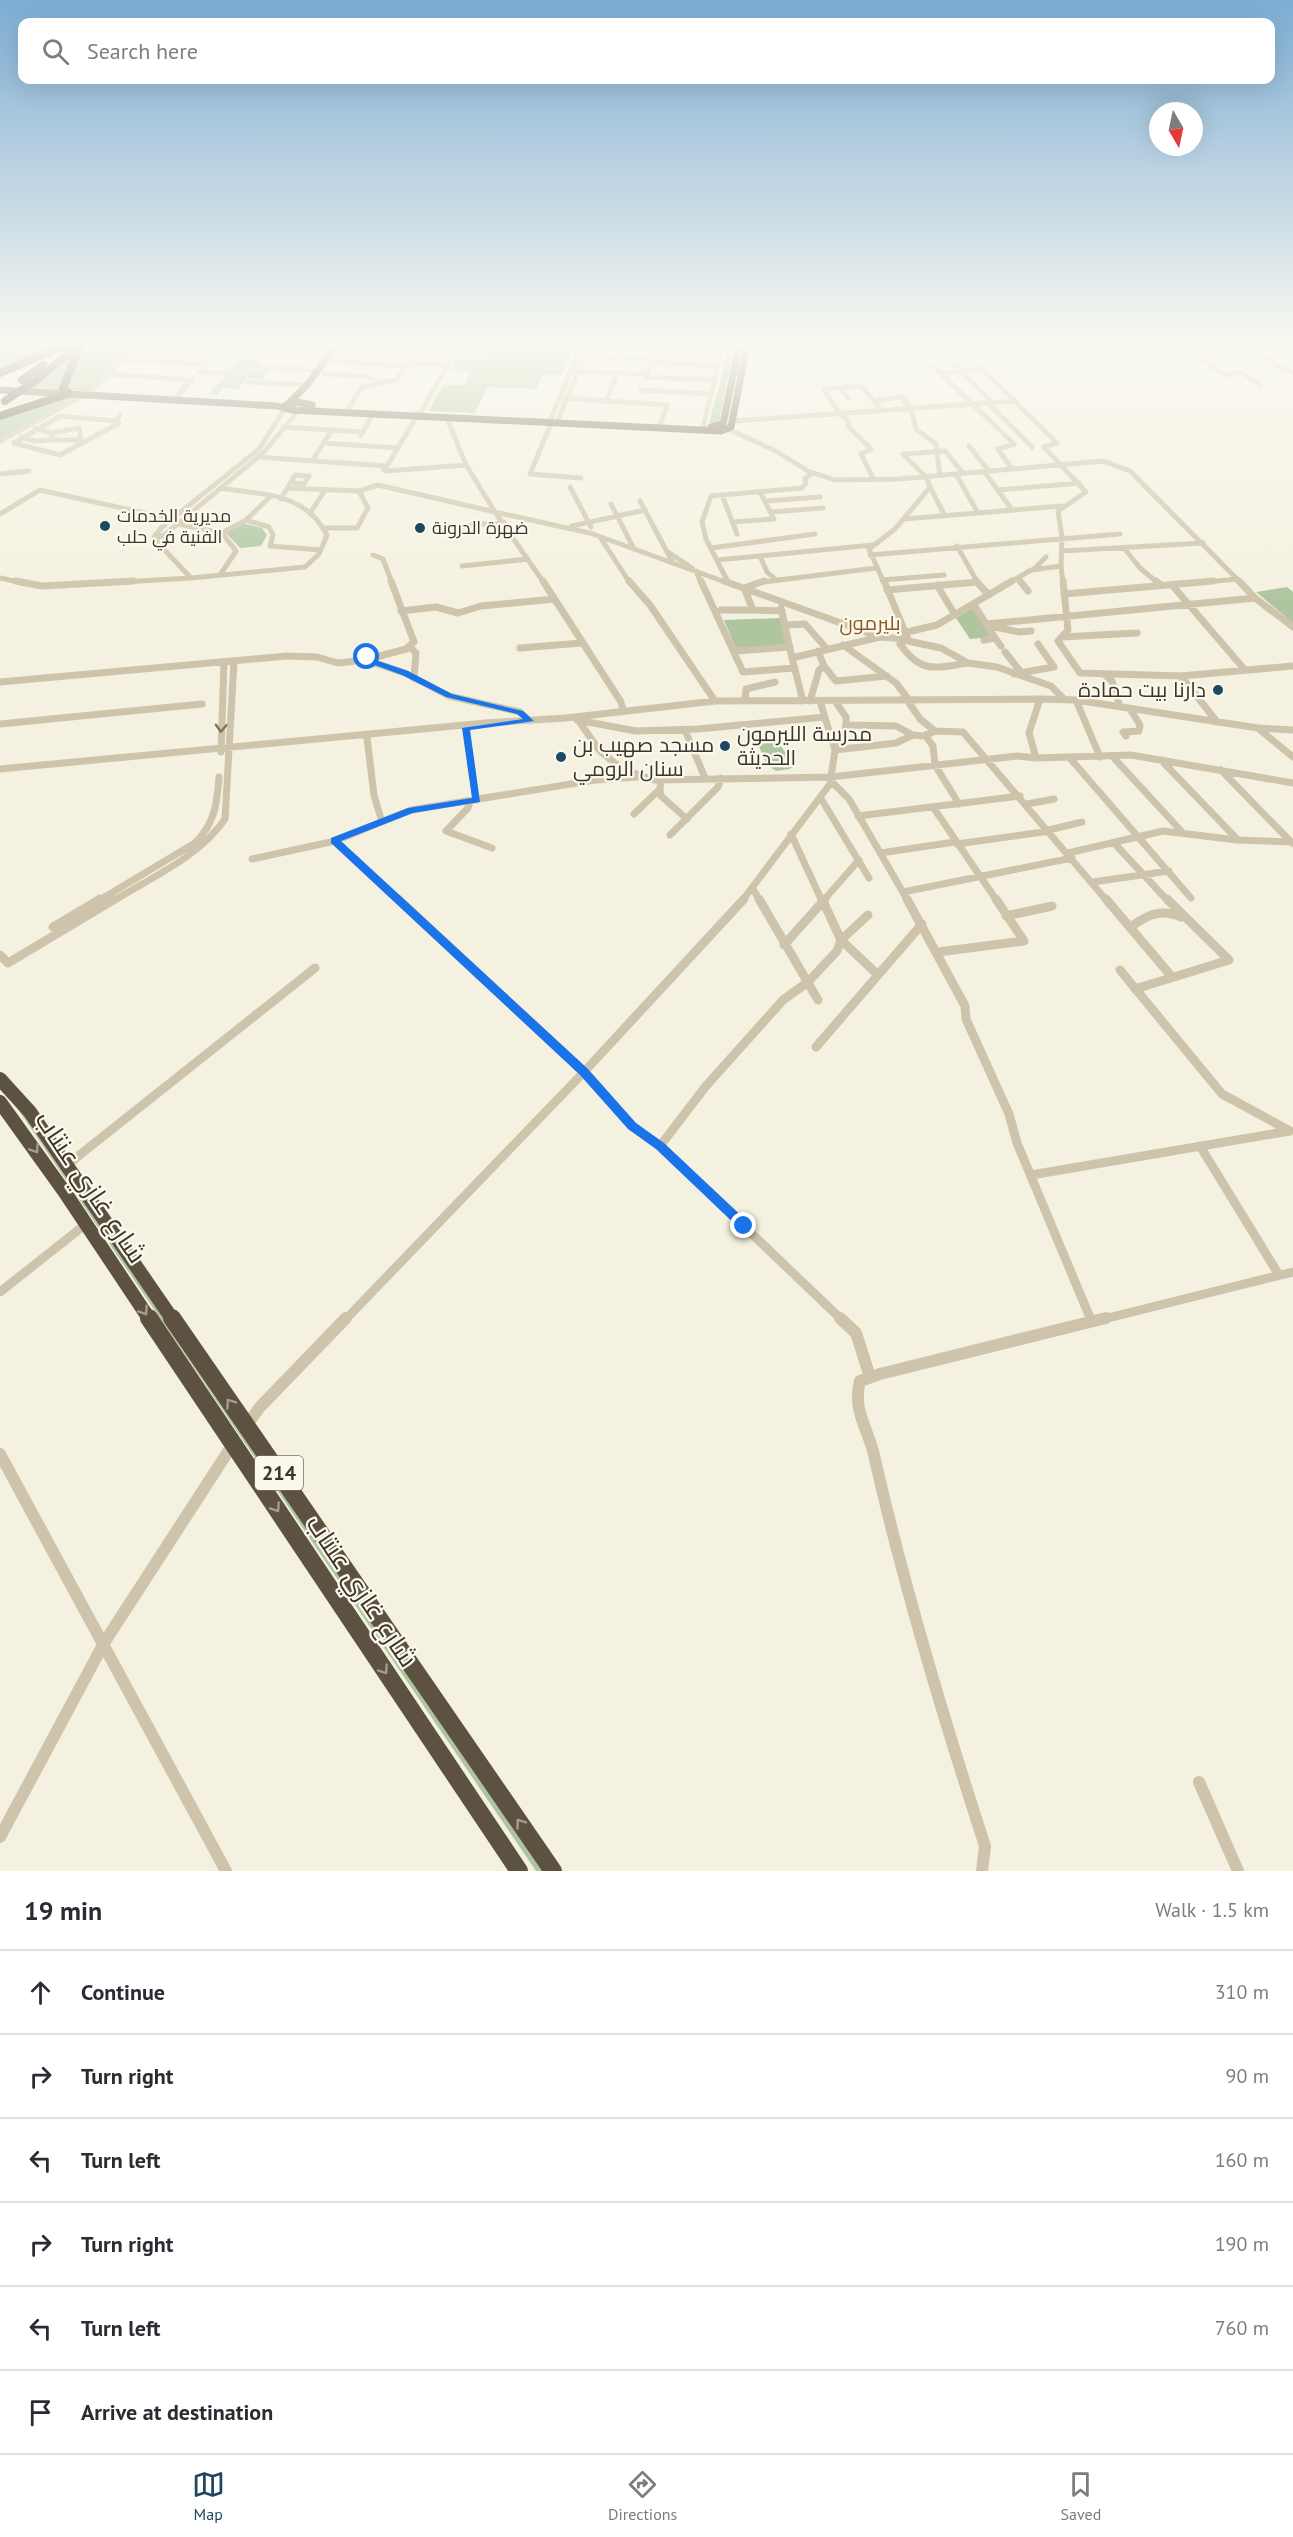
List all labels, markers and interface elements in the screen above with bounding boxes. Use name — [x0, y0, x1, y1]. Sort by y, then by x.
search box — [18, 18, 1275, 84]
icon: search — [39, 35, 72, 68]
text: Search here — [87, 37, 198, 65]
north arrow — [1149, 102, 1203, 156]
place label: مديرية الخدمات الفنية في حلب — [117, 504, 231, 551]
place label: ضهرة الدرونة — [432, 516, 529, 539]
marker: مديرية الخدمات الفنية في حلب — [98, 519, 112, 533]
marker: ضهرة الدرونة — [413, 521, 427, 535]
district label: بليرمون — [839, 610, 901, 636]
route start — [353, 643, 379, 669]
place label: دارنا بيت حمادة — [1078, 676, 1206, 703]
marker: دارنا بيت حمادة — [1211, 683, 1225, 697]
place label: مدرسة الليرمون الحديثة — [737, 720, 872, 771]
one-way arrow — [215, 724, 228, 733]
place label: مسجد صهيب بن سنان الرومي — [573, 731, 714, 785]
marker: مدرسة الليرمون الحديثة — [718, 739, 732, 753]
marker: مسجد صهيب بن سنان الرومي — [554, 750, 568, 764]
street label: شارع غازي عنتاب — [25, 1104, 154, 1271]
one-way arrow — [28, 1142, 39, 1153]
route end — [730, 1212, 756, 1238]
one-way arrow — [137, 1304, 148, 1315]
one-way arrow — [226, 1399, 237, 1410]
road number: 214 — [255, 1456, 303, 1490]
one-way arrow — [268, 1501, 279, 1512]
street label: شارع غازي عنتاب — [296, 1508, 425, 1675]
one-way arrow — [377, 1663, 388, 1674]
one-way arrow — [516, 1818, 527, 1829]
text: 19 min — [24, 1894, 102, 1927]
text: Walk · 1.5 km — [1155, 1897, 1269, 1923]
icon: ahead — [24, 1976, 57, 2009]
text: Continue — [81, 1978, 165, 2006]
text: 310 m — [1215, 1979, 1269, 2005]
icon: right — [24, 2060, 57, 2093]
text: Turn right — [81, 2062, 173, 2090]
text: 90 m — [1226, 2063, 1269, 2089]
icon: left — [24, 2144, 57, 2177]
text: Turn left — [81, 2146, 161, 2174]
text: 160 m — [1215, 2147, 1269, 2173]
icon: right — [24, 2228, 57, 2261]
text: Turn right — [81, 2230, 173, 2258]
text: 190 m — [1215, 2231, 1269, 2257]
icon: left — [24, 2312, 57, 2345]
text: Turn left — [81, 2314, 161, 2342]
text: 760 m — [1215, 2315, 1269, 2341]
icon: arrive — [24, 2396, 57, 2429]
text: Arrive at destination — [81, 2398, 273, 2426]
tab: Map — [192, 2468, 225, 2524]
tab: Directions — [608, 2468, 677, 2524]
tab: Saved — [1061, 2468, 1101, 2524]

